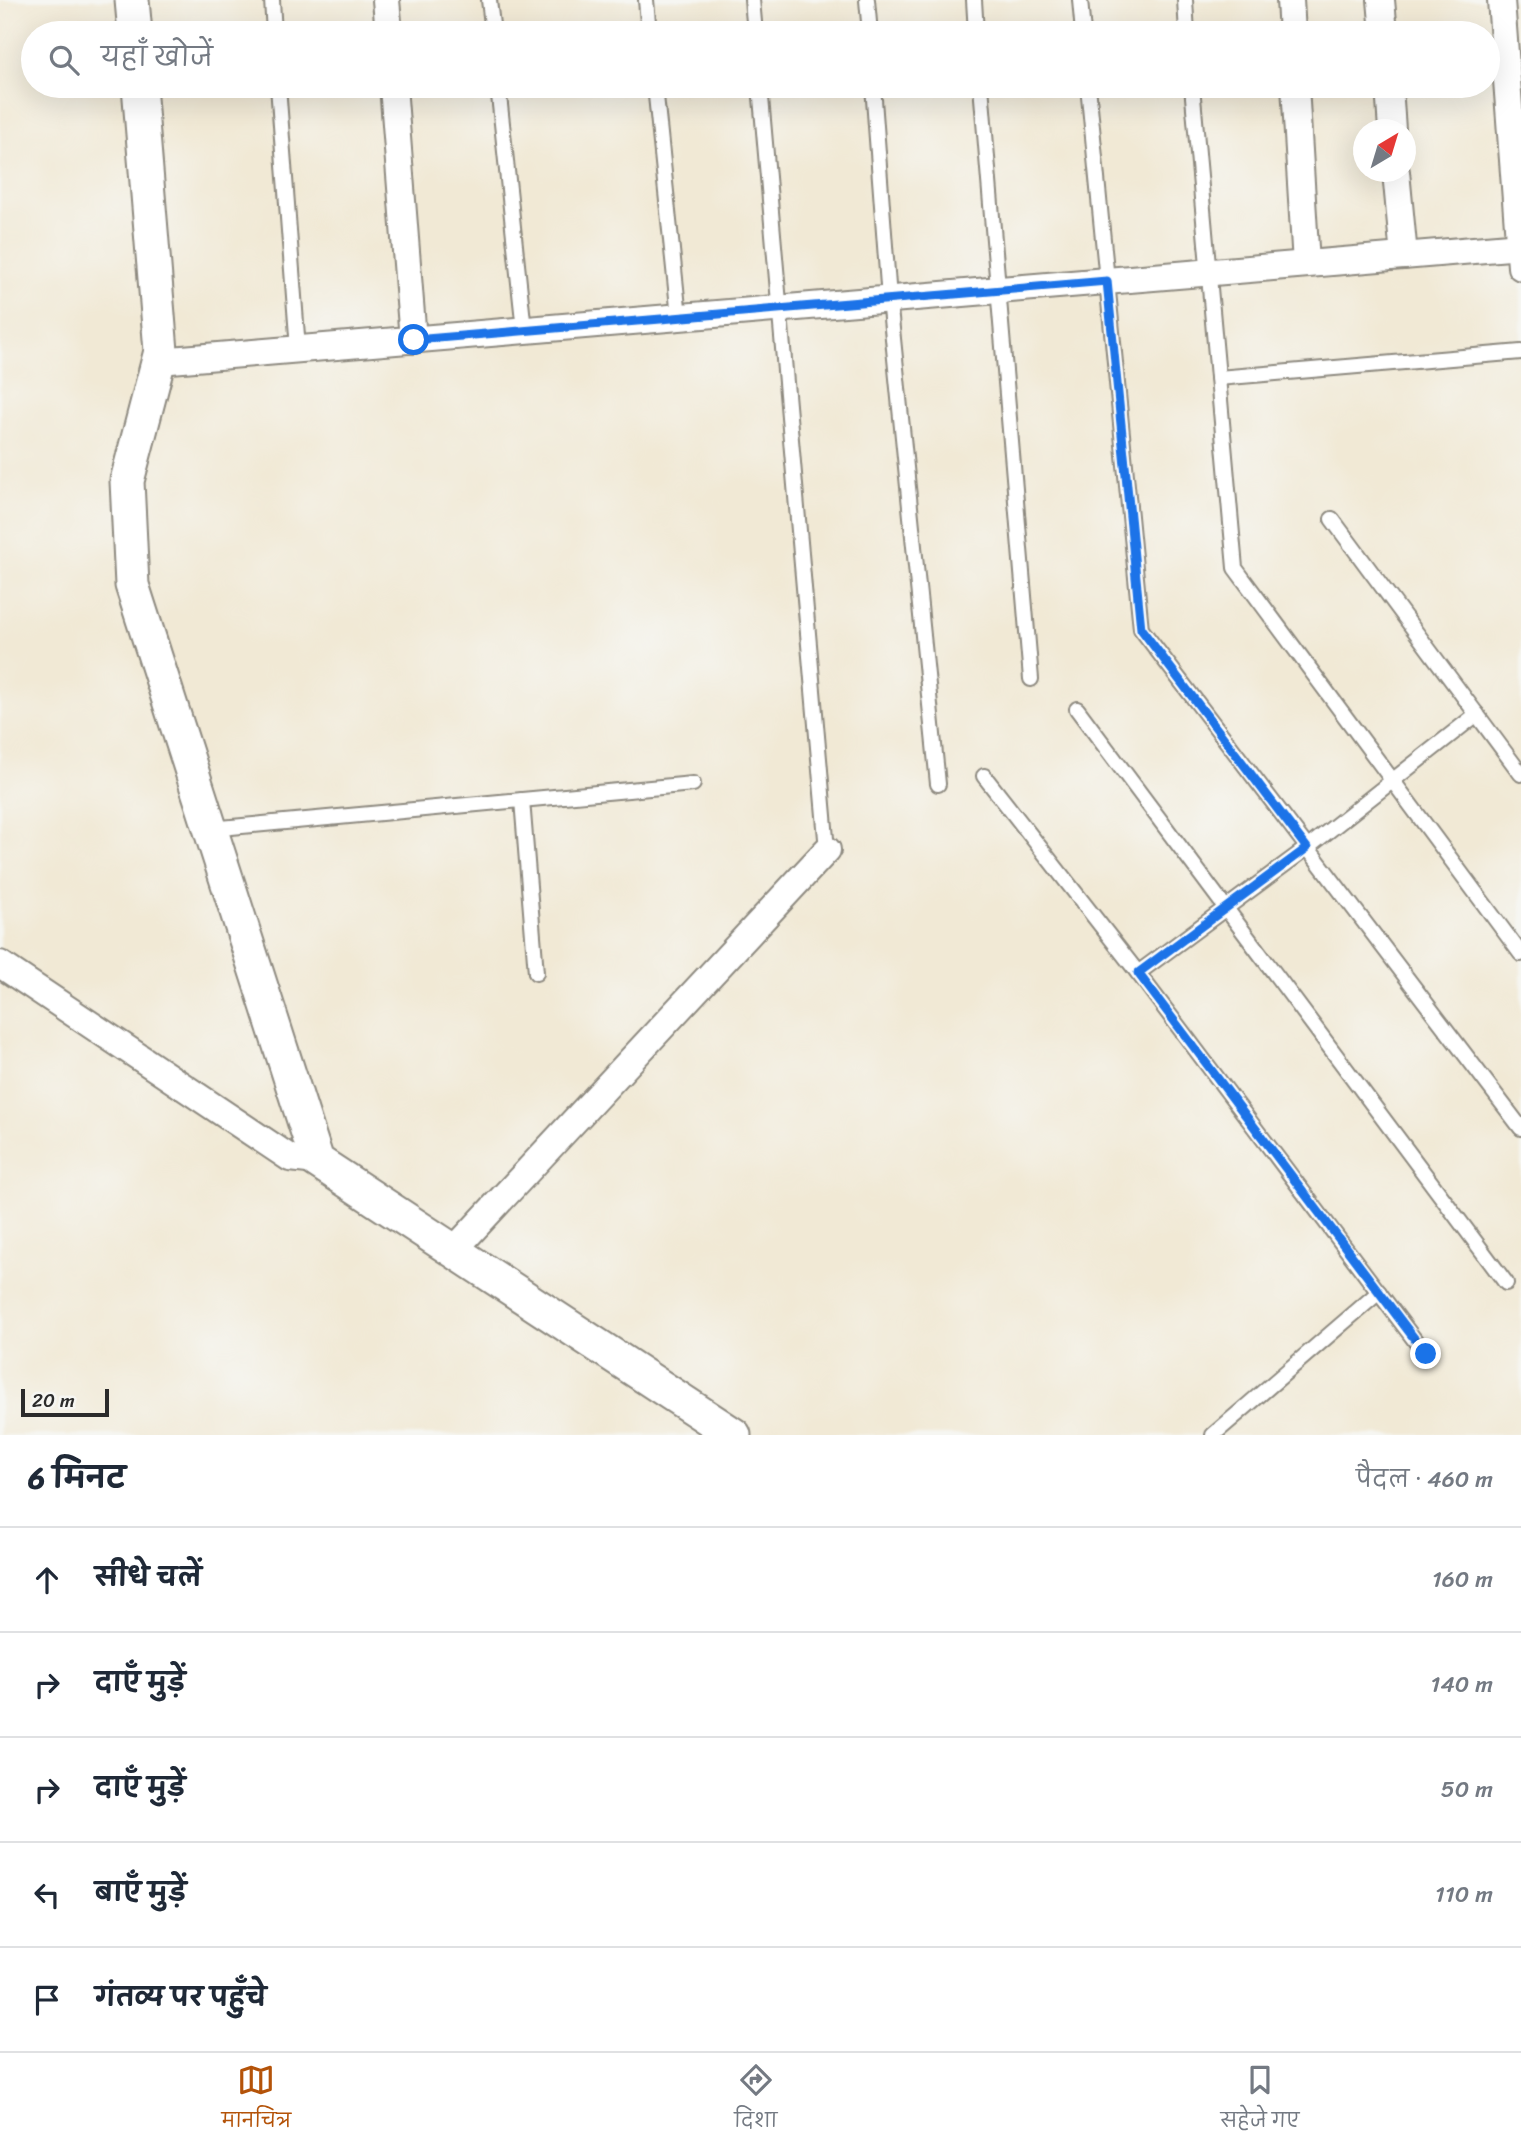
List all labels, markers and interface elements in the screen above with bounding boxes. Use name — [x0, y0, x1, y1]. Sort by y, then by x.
search box — [21, 21, 1500, 98]
text: यहाँ खोजें — [101, 34, 213, 80]
icon: search — [45, 41, 83, 79]
north arrow — [1353, 119, 1416, 182]
route start — [398, 324, 429, 355]
route end — [1410, 1338, 1441, 1369]
text: 20 m — [32, 1384, 75, 1417]
scale bar — [21, 1386, 108, 1418]
text: 6 मिनट — [28, 1451, 126, 1505]
text: पैदल · 460 m — [1356, 1459, 1493, 1500]
text: सीधे चलें — [95, 1554, 202, 1600]
text: 160 m — [1432, 1559, 1493, 1600]
icon: ahead — [28, 1561, 66, 1599]
text: दाएँ मुड़ें — [95, 1659, 186, 1705]
text: 140 m — [1431, 1664, 1493, 1705]
icon: right — [28, 1666, 66, 1704]
text: दाएँ मुड़ें — [95, 1764, 186, 1810]
text: 50 m — [1441, 1769, 1493, 1810]
icon: right — [28, 1771, 66, 1809]
text: बाएँ मुड़ें — [95, 1869, 186, 1915]
text: 110 m — [1435, 1874, 1493, 1915]
icon: left — [28, 1876, 66, 1914]
text: गंतव्य पर पहुँचे — [95, 1974, 267, 2020]
icon: arrive — [28, 1981, 66, 2019]
tab: मानचित्र — [222, 2061, 291, 2141]
tab: दिशा — [734, 2061, 777, 2141]
tab: सहेजे गए — [1220, 2061, 1299, 2141]

